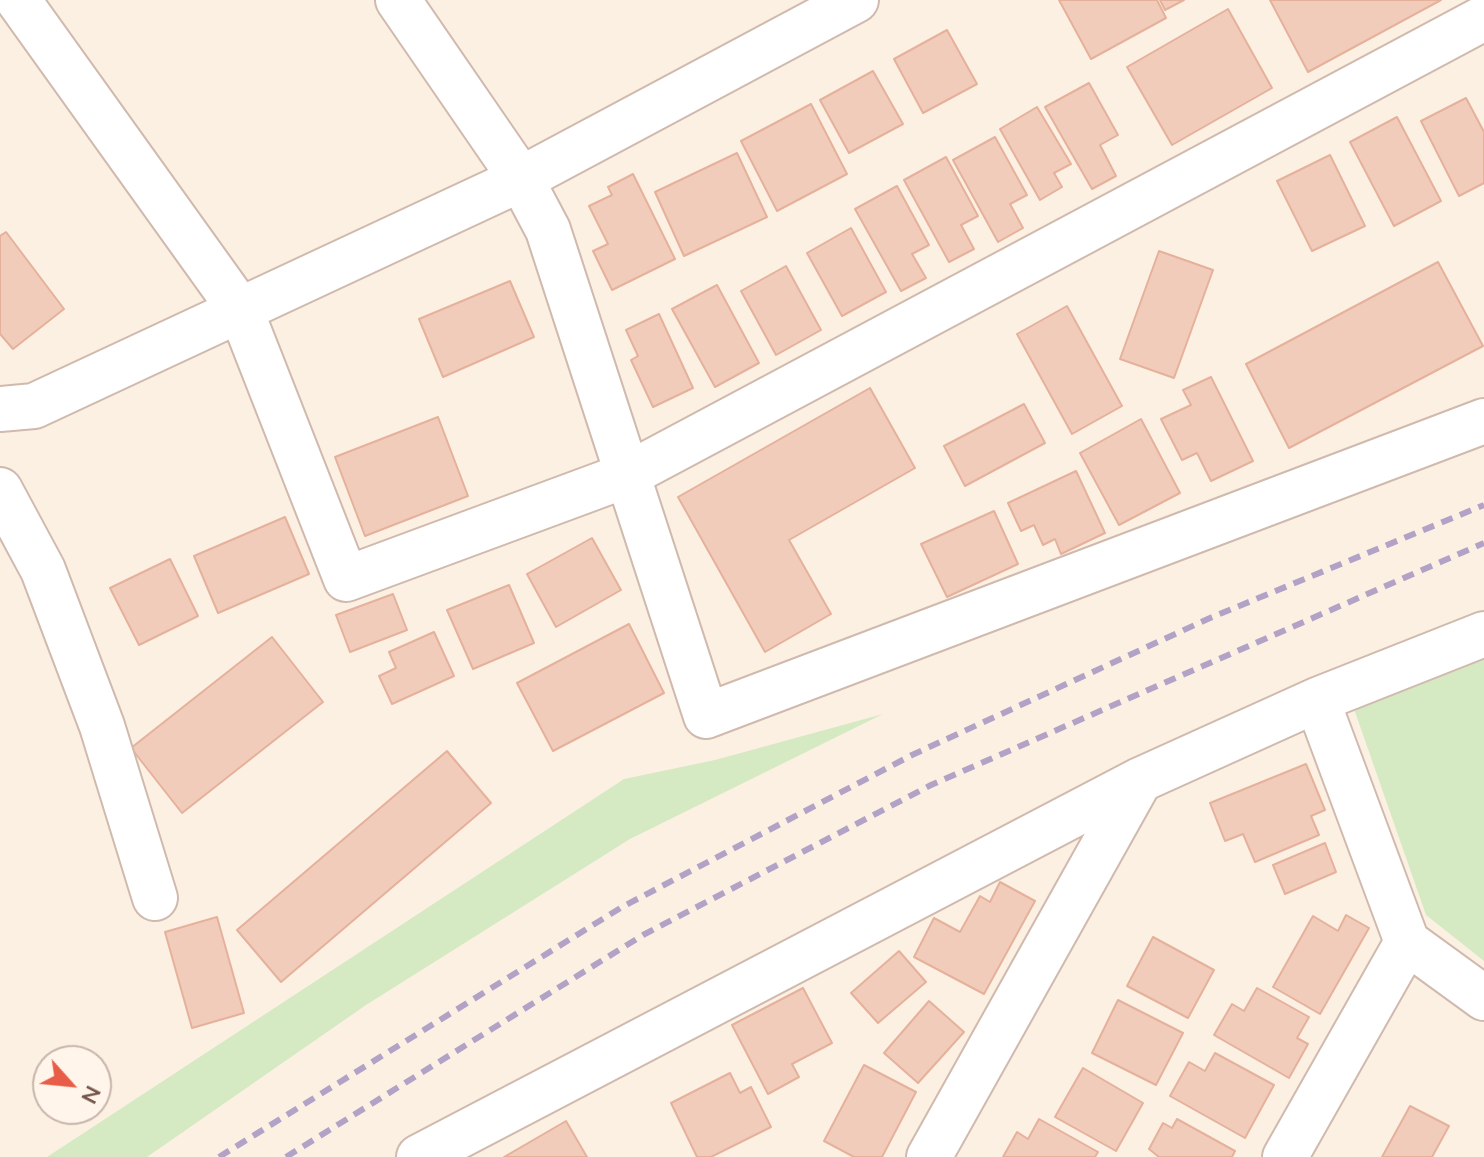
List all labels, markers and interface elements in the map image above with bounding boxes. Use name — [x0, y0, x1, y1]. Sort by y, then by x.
north arrow — [32, 1045, 112, 1125]
text: N — [75, 1081, 108, 1109]

